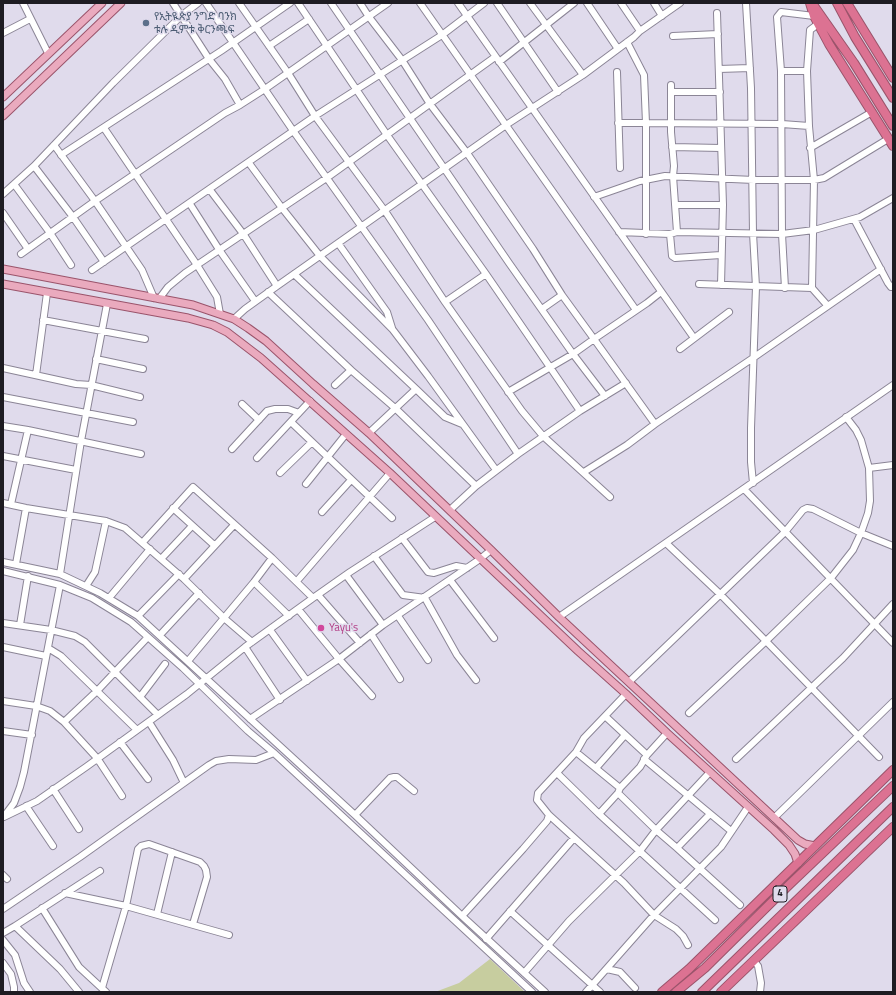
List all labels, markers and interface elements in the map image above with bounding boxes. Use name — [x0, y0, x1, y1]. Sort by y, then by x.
place label: የኢትዪጵያ ንግድ ባንክ ቱሉ ዲምቱ ቅርንጫፍ — [154, 10, 237, 36]
marker: የኢትዪጵያ ንግድ ባንክ ቱሉ ዲምቱ ቅርንጫፍ — [141, 18, 151, 28]
place label: Yayu's — [329, 621, 358, 635]
marker: Yayu's — [316, 623, 326, 633]
road number: 4 — [773, 886, 787, 902]

